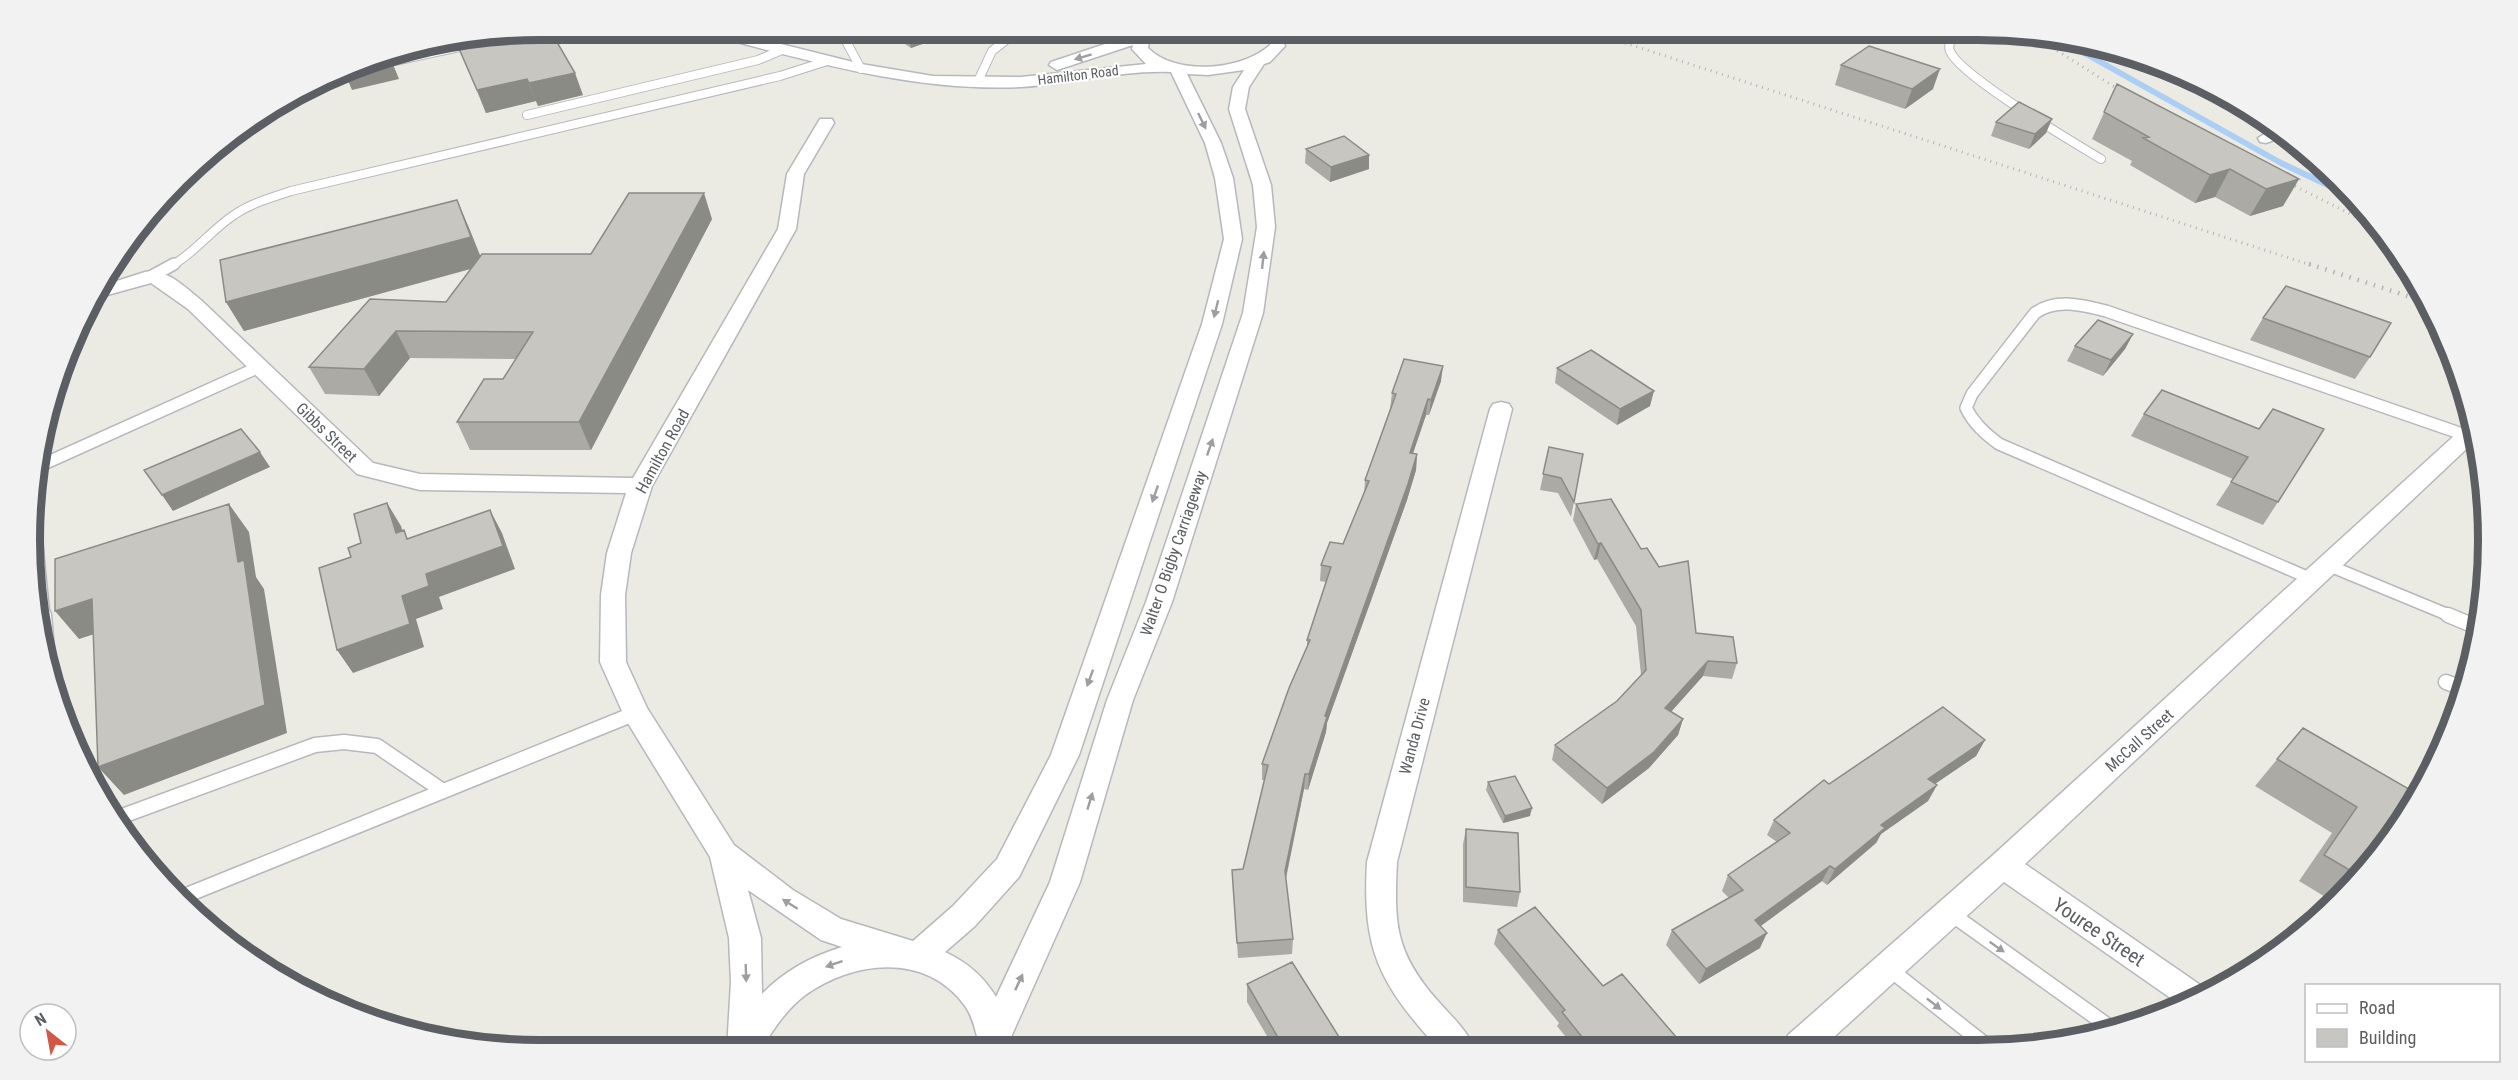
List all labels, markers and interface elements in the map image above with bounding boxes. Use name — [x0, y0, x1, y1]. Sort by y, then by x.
one-way arrow — [1074, 53, 1092, 62]
street label: Hamilton Road — [1037, 62, 1119, 88]
one-way arrow — [1197, 113, 1206, 130]
one-way arrow — [1258, 250, 1268, 269]
one-way arrow — [1210, 300, 1220, 318]
street label: Gibbs Street — [292, 399, 361, 466]
street label: Hamilton Road — [632, 406, 693, 497]
one-way arrow — [1205, 438, 1215, 456]
street label: Walter O Bigby Carriageway — [1136, 468, 1211, 638]
one-way arrow — [1149, 485, 1159, 503]
one-way arrow — [1084, 669, 1094, 687]
street label: Wanda Drive — [1395, 696, 1434, 777]
street label: McCall Street — [2101, 705, 2177, 776]
one-way arrow — [1086, 792, 1095, 810]
street label: Youree Street — [2048, 893, 2150, 972]
one-way arrow — [782, 898, 798, 909]
one-way arrow — [1989, 941, 2005, 953]
one-way arrow — [825, 959, 843, 969]
one-way arrow — [742, 963, 751, 982]
one-way arrow — [1014, 972, 1024, 990]
legend — [2305, 984, 2500, 1062]
text: Road — [2359, 997, 2395, 1018]
one-way arrow — [1925, 998, 1941, 1010]
north arrow — [18, 1002, 78, 1062]
text: N — [31, 1009, 50, 1030]
text: Building — [2359, 1027, 2416, 1048]

